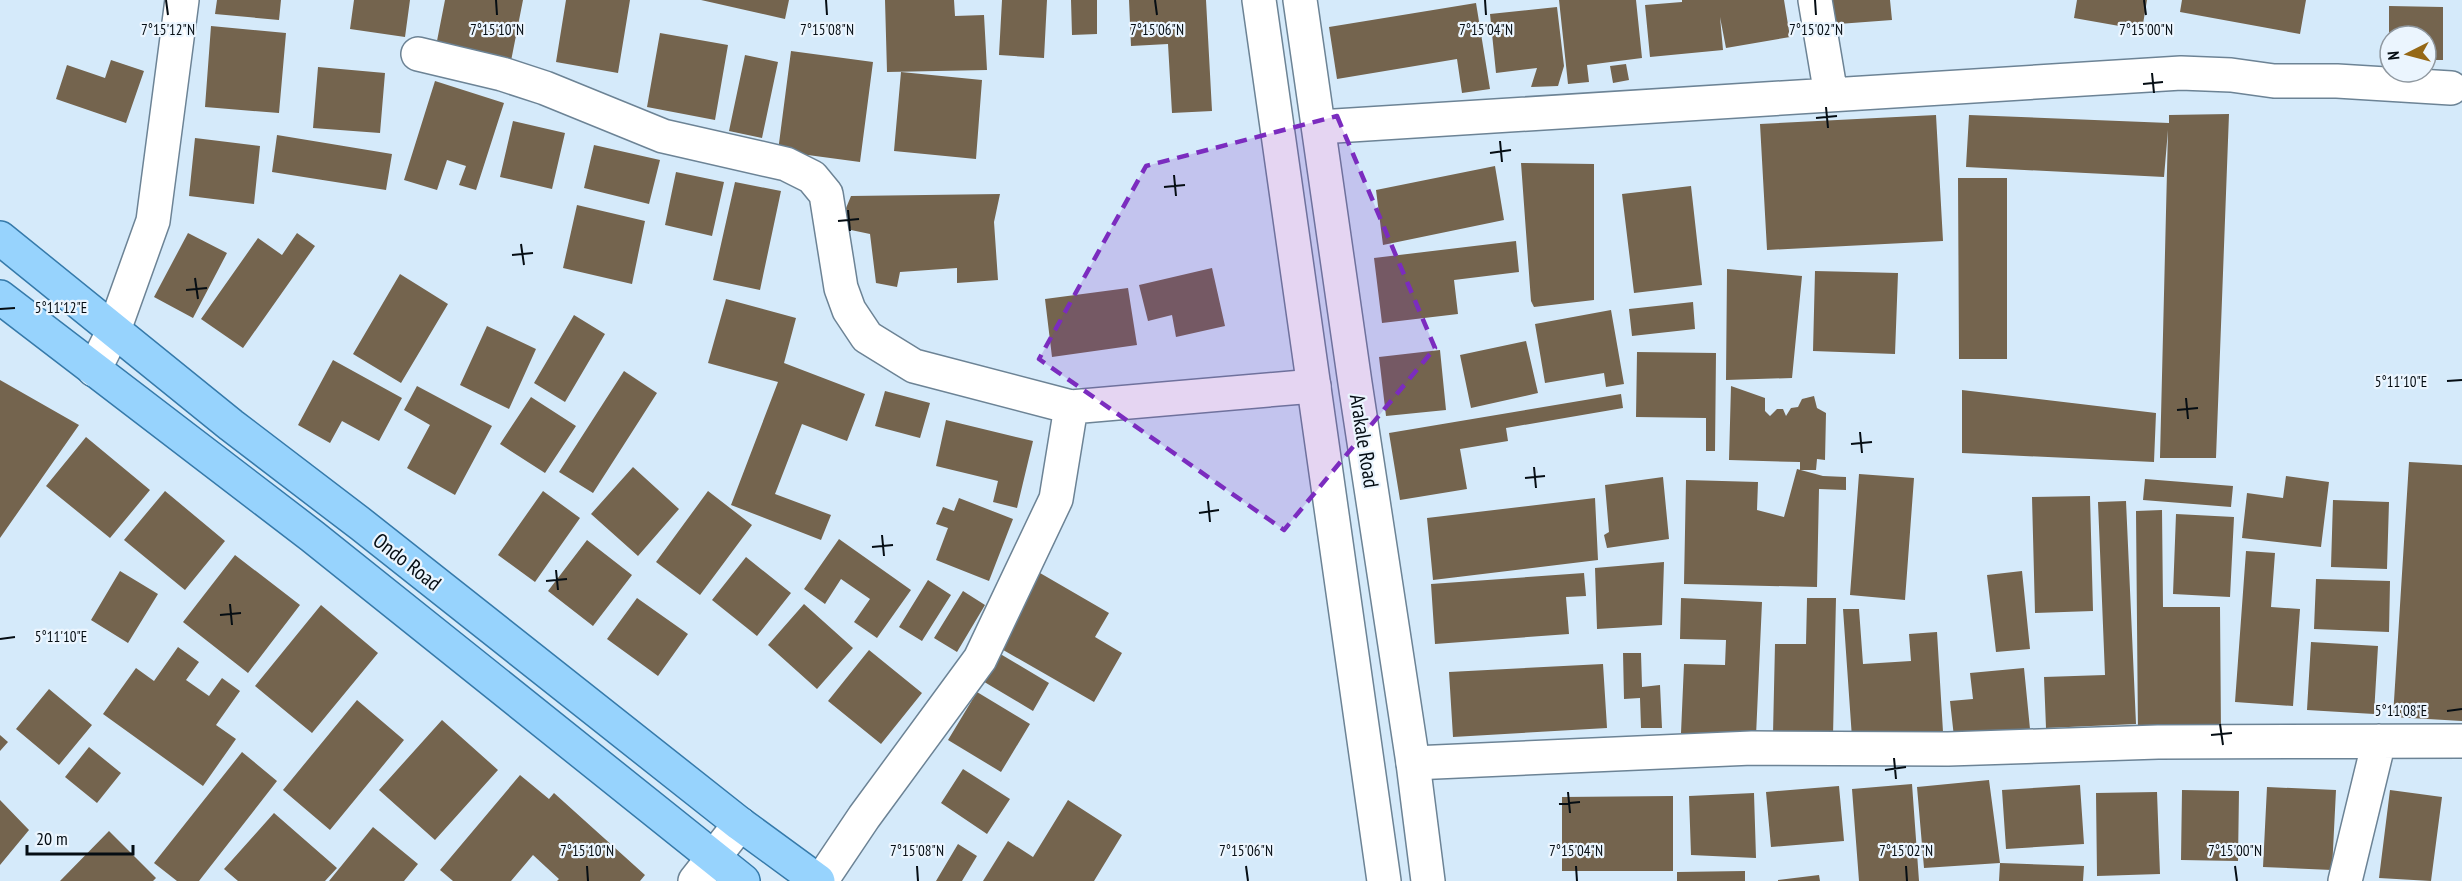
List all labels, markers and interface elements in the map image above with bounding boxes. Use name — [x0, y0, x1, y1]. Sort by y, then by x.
text: 7°15'12"N — [141, 20, 195, 39]
text: 7°15'10"N — [470, 20, 524, 39]
text: 7°15'08"N — [800, 20, 854, 39]
text: 7°15'06"N — [1130, 20, 1184, 39]
text: 7°15'04"N — [1459, 20, 1513, 39]
text: 7°15'02"N — [1789, 20, 1843, 39]
text: 7°15'00"N — [2119, 20, 2173, 39]
north arrow — [2378, 24, 2438, 84]
text: N — [2383, 50, 2403, 61]
text: 5°11'12"E — [35, 298, 87, 317]
text: 5°11'10"E — [2375, 372, 2427, 391]
street label: Arakale Road — [1344, 392, 1385, 490]
street label: Ondo Road — [368, 527, 447, 597]
text: 5°11'10"E — [35, 627, 87, 646]
text: 5°11'08"E — [2375, 701, 2427, 720]
scale bar — [27, 818, 134, 856]
text: 20 m — [36, 827, 68, 850]
text: 7°15'10"N — [560, 841, 614, 860]
text: 7°15'08"N — [890, 841, 944, 860]
text: 7°15'06"N — [1219, 841, 1273, 860]
text: 7°15'04"N — [1549, 841, 1603, 860]
text: 7°15'02"N — [1879, 841, 1933, 860]
text: 7°15'00"N — [2208, 841, 2262, 860]

